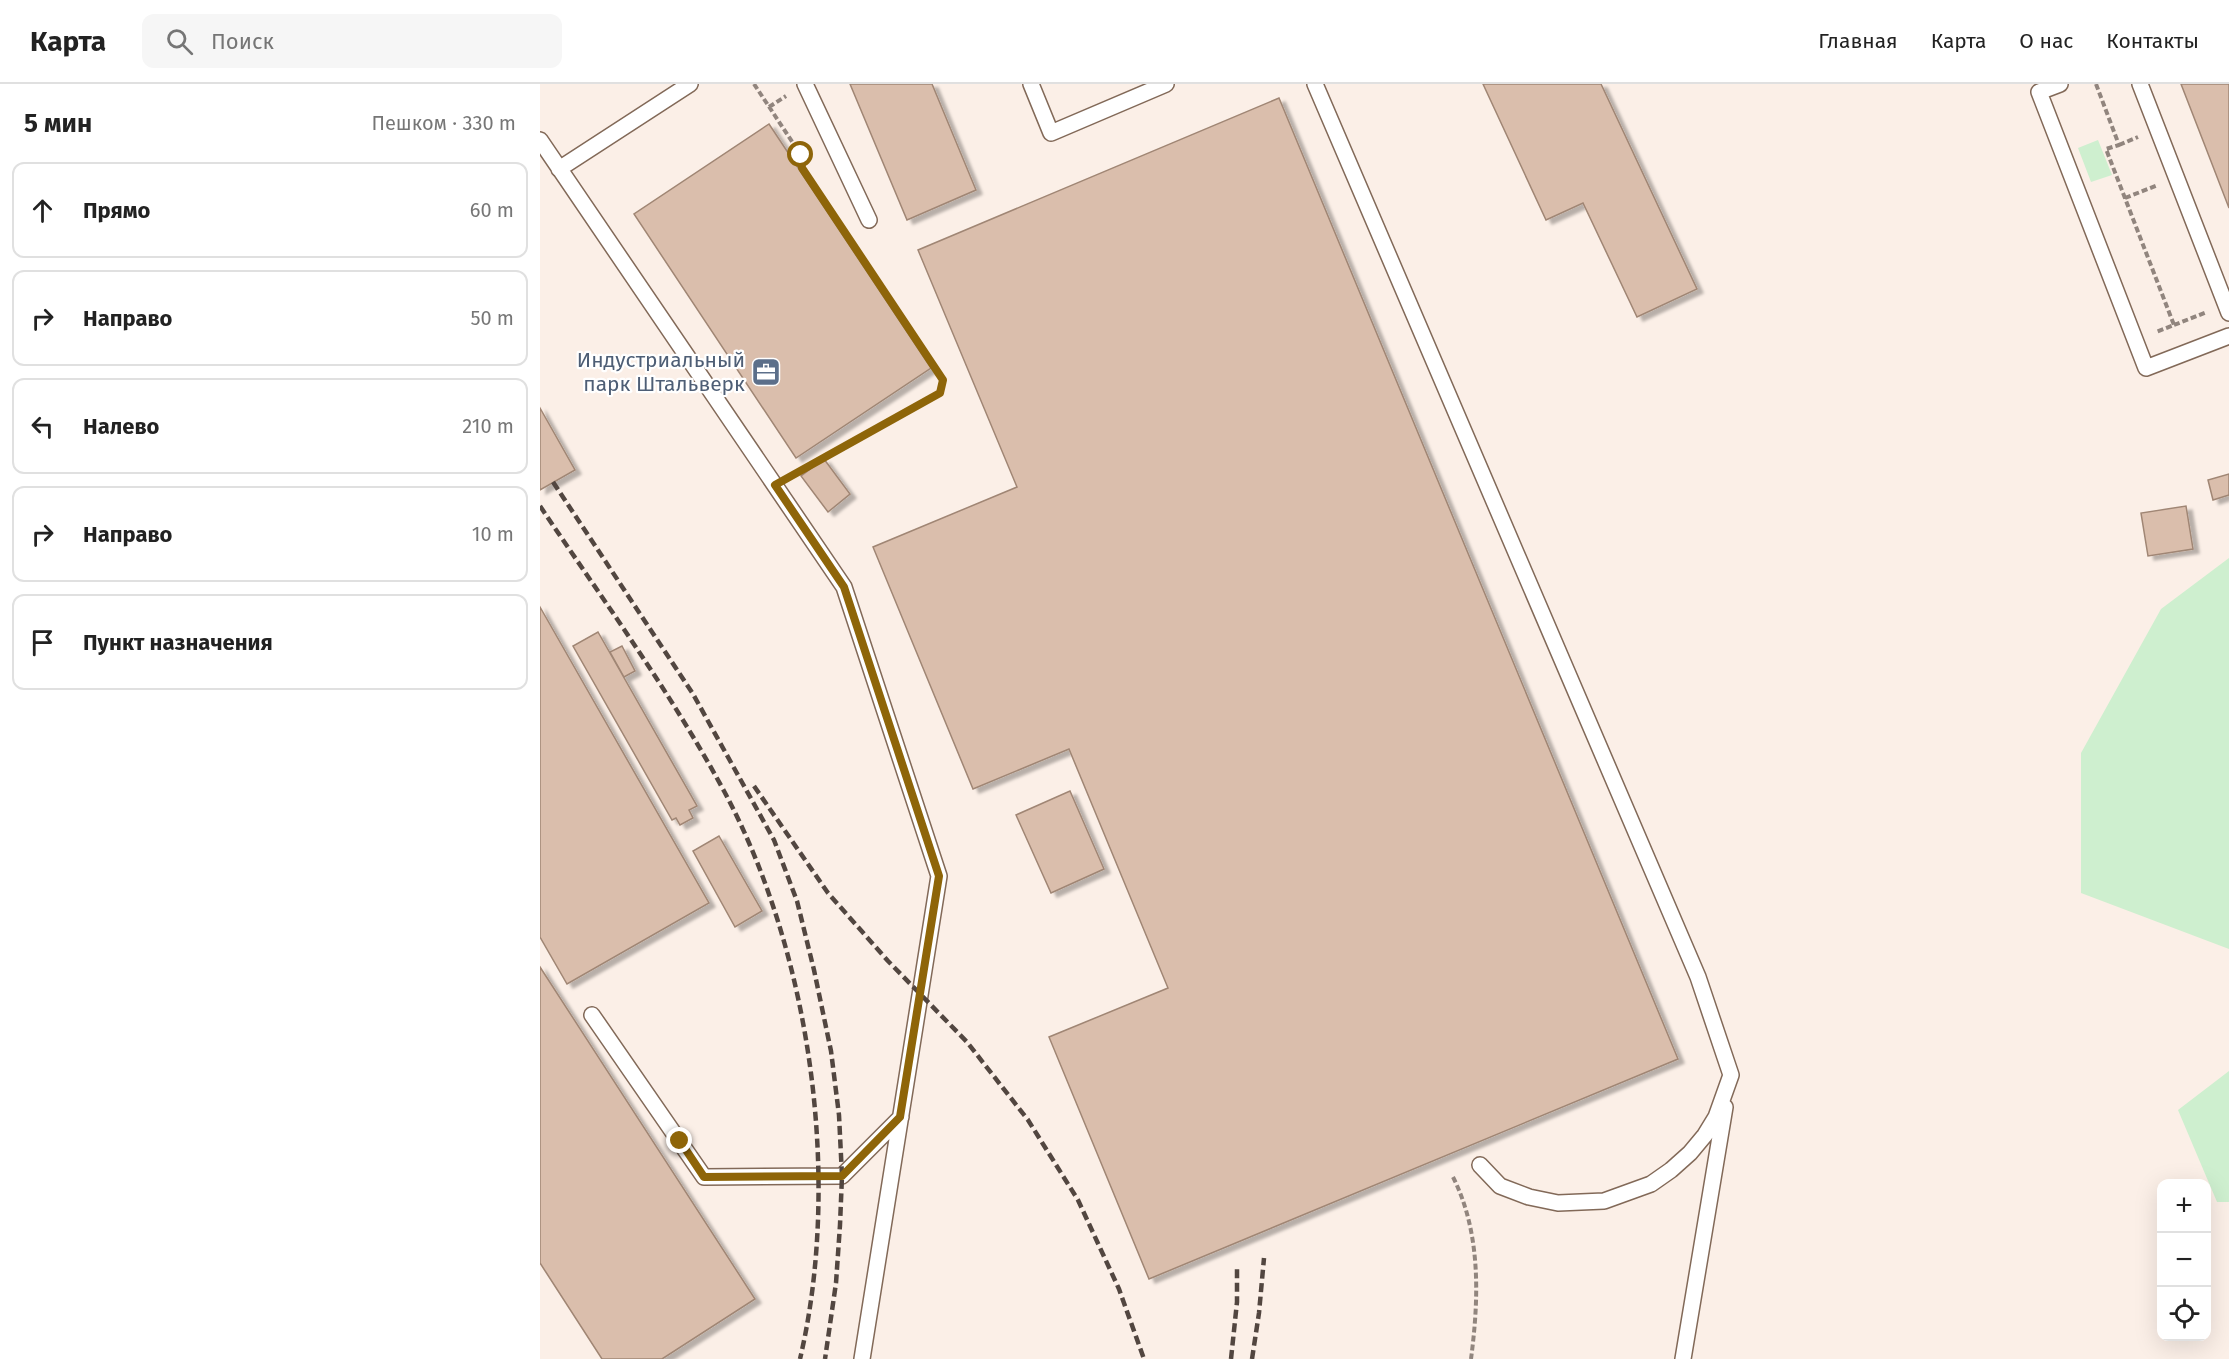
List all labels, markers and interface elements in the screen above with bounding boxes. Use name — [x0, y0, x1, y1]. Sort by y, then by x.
search box — [142, 14, 562, 68]
text: Карта — [30, 25, 106, 58]
icon: search — [163, 25, 196, 58]
text: Поиск — [211, 28, 274, 55]
text: Главная — [1818, 28, 1898, 54]
text: Карта — [1931, 28, 1986, 54]
text: О нас — [2019, 28, 2073, 54]
text: Контакты — [2106, 28, 2199, 54]
text: 5 мин — [24, 108, 92, 139]
text: Пешком · 330 m — [371, 111, 516, 135]
route start — [787, 141, 813, 167]
icon: ahead — [26, 194, 59, 227]
text: Прямо — [83, 197, 150, 224]
text: 60 m — [470, 198, 514, 222]
icon: right — [26, 302, 59, 335]
text: Направо — [83, 305, 172, 332]
text: 50 m — [470, 306, 514, 330]
place label: Индустриальный парк Штальверк — [577, 347, 745, 397]
office icon: Индустриальный парк Штальверк — [750, 356, 782, 388]
icon: left — [26, 410, 59, 443]
text: Налево — [83, 413, 159, 440]
text: 210 m — [462, 414, 514, 438]
icon: right — [26, 518, 59, 551]
text: Направо — [83, 521, 172, 548]
text: 10 m — [472, 522, 514, 546]
icon: arrive — [26, 626, 59, 659]
text: Пункт назначения — [83, 629, 273, 656]
route end — [666, 1127, 692, 1153]
map controls — [2157, 1179, 2211, 1341]
button: + — [2157, 1179, 2211, 1233]
button: − — [2157, 1233, 2211, 1287]
button: locate — [2157, 1287, 2211, 1341]

